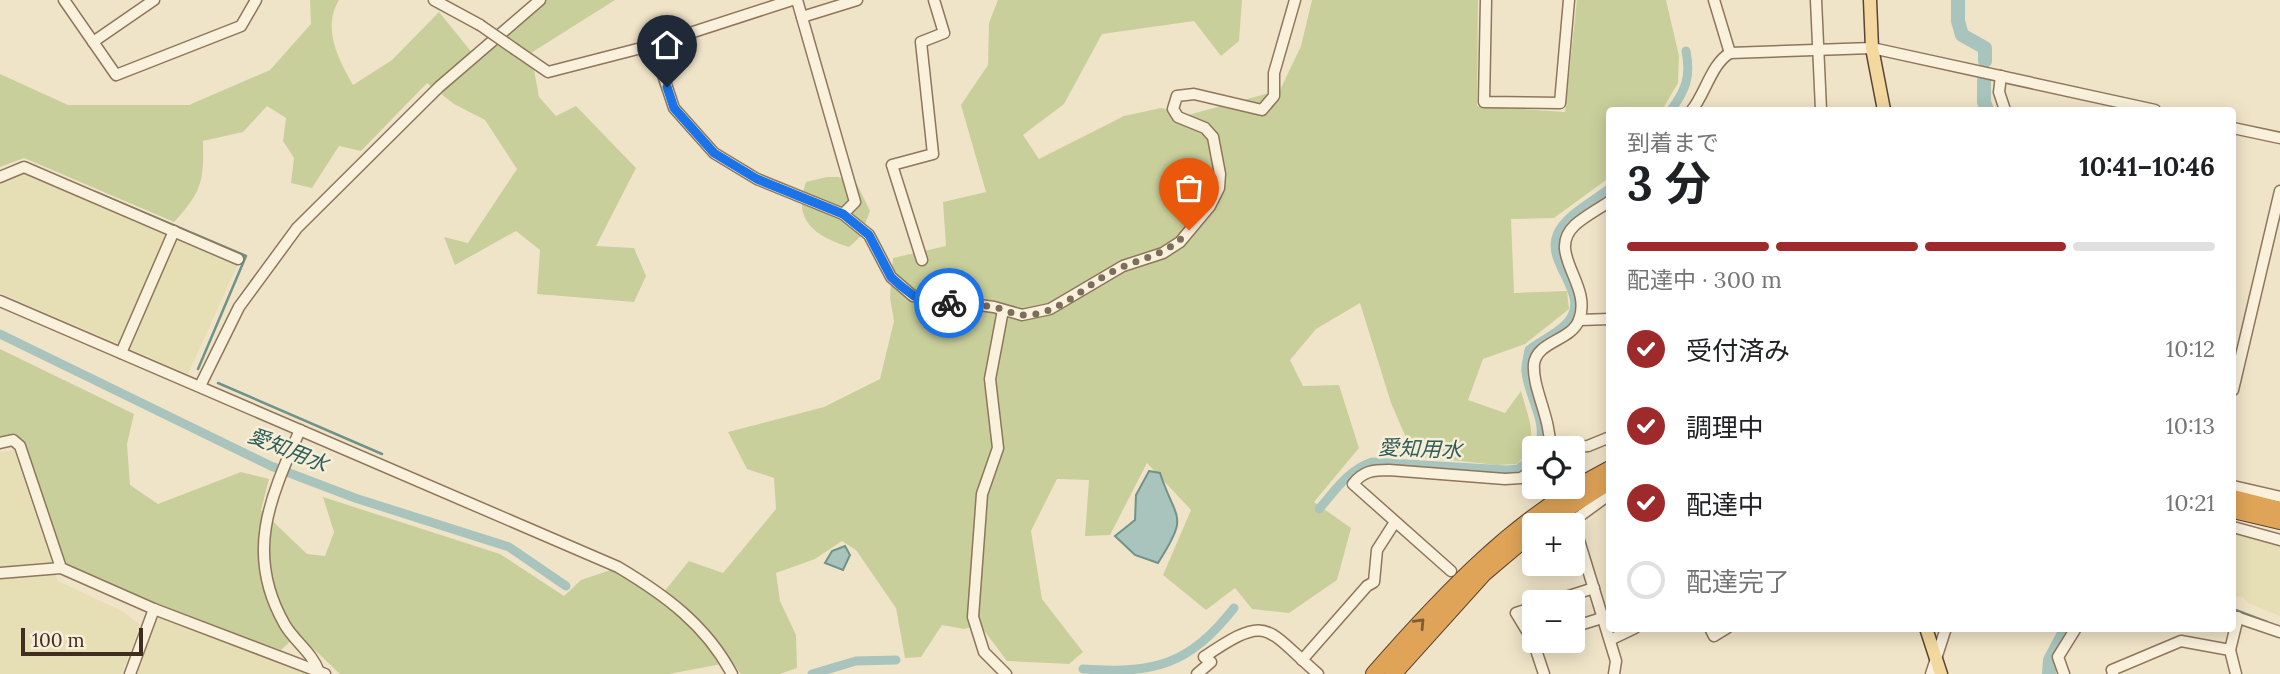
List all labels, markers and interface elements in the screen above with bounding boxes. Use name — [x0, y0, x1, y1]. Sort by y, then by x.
pin — [637, 15, 697, 87]
icon: home — [648, 26, 686, 64]
text: 到着まで — [1627, 128, 1719, 157]
text: 10:41–10:46 — [2079, 150, 2215, 183]
text: 3 分 — [1627, 154, 1711, 213]
pin — [1159, 158, 1219, 230]
icon: bag — [1170, 169, 1208, 207]
text: 配達中 · 300 m — [1627, 265, 1782, 294]
courier — [914, 268, 984, 338]
icon: bike — [930, 284, 968, 322]
icon: check — [1627, 330, 1665, 368]
text: 受付済み — [1686, 334, 1790, 367]
text: 10:12 — [2166, 334, 2215, 363]
icon: check — [1627, 407, 1665, 445]
text: 調理中 — [1686, 411, 1764, 444]
text: 10:13 — [2165, 411, 2215, 440]
water label: 愛知用水 — [244, 421, 334, 479]
water label: 愛知用水 — [1378, 434, 1464, 464]
map controls — [1522, 436, 1585, 653]
button: locate — [1522, 436, 1585, 499]
icon: check — [1627, 484, 1665, 522]
text: 配達中 — [1686, 488, 1764, 521]
text: 10:21 — [2166, 488, 2215, 517]
button: + — [1522, 513, 1585, 576]
text: 配達完了 — [1686, 565, 1790, 598]
button: − — [1522, 590, 1585, 653]
one-way arrow — [1412, 618, 1424, 631]
scale bar — [21, 625, 144, 657]
text: 100 m — [32, 628, 85, 652]

